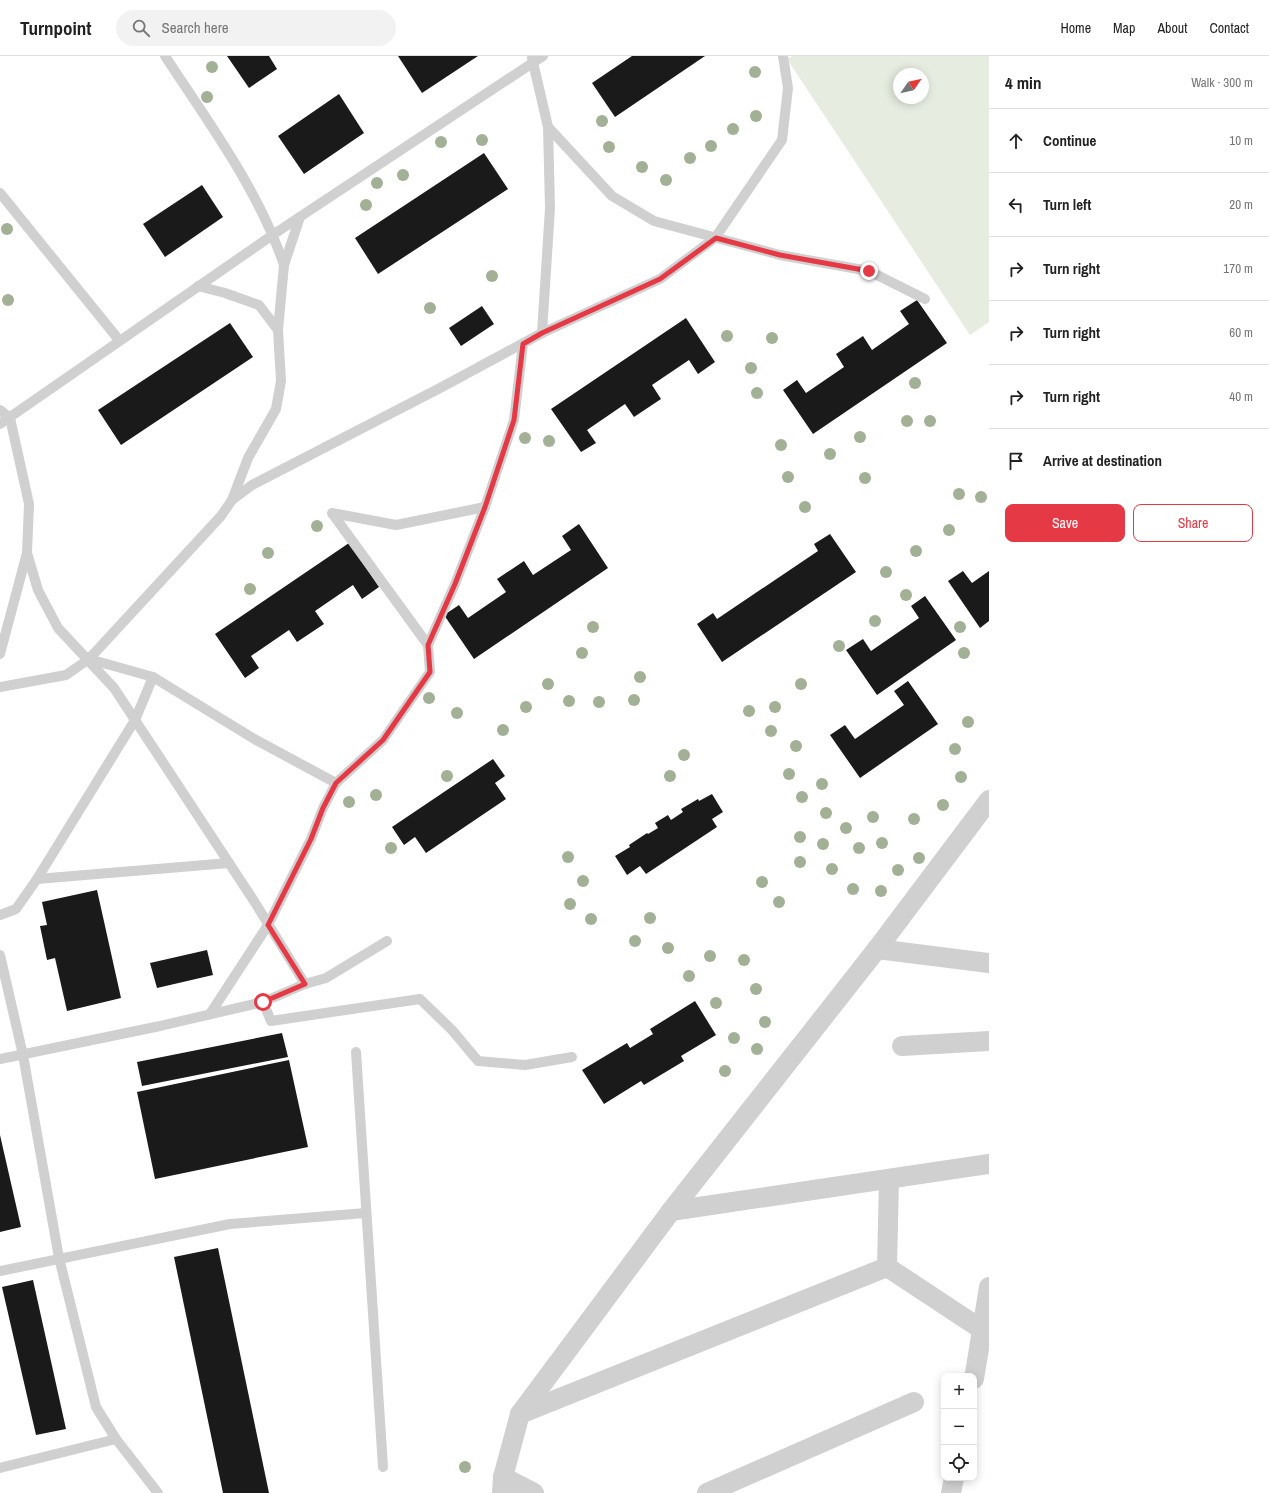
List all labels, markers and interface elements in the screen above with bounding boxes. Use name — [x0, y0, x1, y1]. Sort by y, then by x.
search box — [116, 10, 396, 46]
text: Turnpoint — [20, 15, 92, 41]
icon: search — [130, 17, 152, 39]
text: Search here — [162, 17, 229, 38]
text: Home — [1060, 19, 1091, 37]
text: Map — [1113, 19, 1135, 37]
text: About — [1157, 19, 1187, 37]
text: Contact — [1209, 19, 1249, 37]
north arrow — [893, 68, 929, 104]
text: 4 min — [1005, 71, 1041, 94]
text: Walk · 300 m — [1191, 74, 1253, 91]
icon: ahead — [1005, 130, 1027, 152]
text: Continue — [1043, 130, 1096, 151]
text: 10 m — [1229, 132, 1253, 149]
icon: left — [1005, 194, 1027, 216]
text: Turn left — [1043, 194, 1091, 215]
text: 20 m — [1229, 196, 1253, 213]
icon: right — [1005, 258, 1027, 280]
text: Turn right — [1043, 258, 1100, 279]
text: 170 m — [1223, 260, 1253, 277]
route end — [860, 262, 878, 280]
icon: right — [1005, 322, 1027, 344]
text: Turn right — [1043, 322, 1100, 343]
text: 60 m — [1229, 324, 1253, 341]
icon: right — [1005, 386, 1027, 408]
text: Turn right — [1043, 386, 1100, 407]
text: 40 m — [1229, 388, 1253, 405]
icon: arrive — [1005, 450, 1027, 472]
text: Arrive at destination — [1043, 450, 1162, 471]
button: Save — [1005, 504, 1125, 542]
button: Share — [1133, 504, 1253, 542]
route start — [254, 993, 272, 1011]
map controls — [941, 1373, 977, 1481]
button: + — [941, 1373, 977, 1409]
button: − — [941, 1409, 977, 1445]
button: locate — [941, 1445, 977, 1481]

